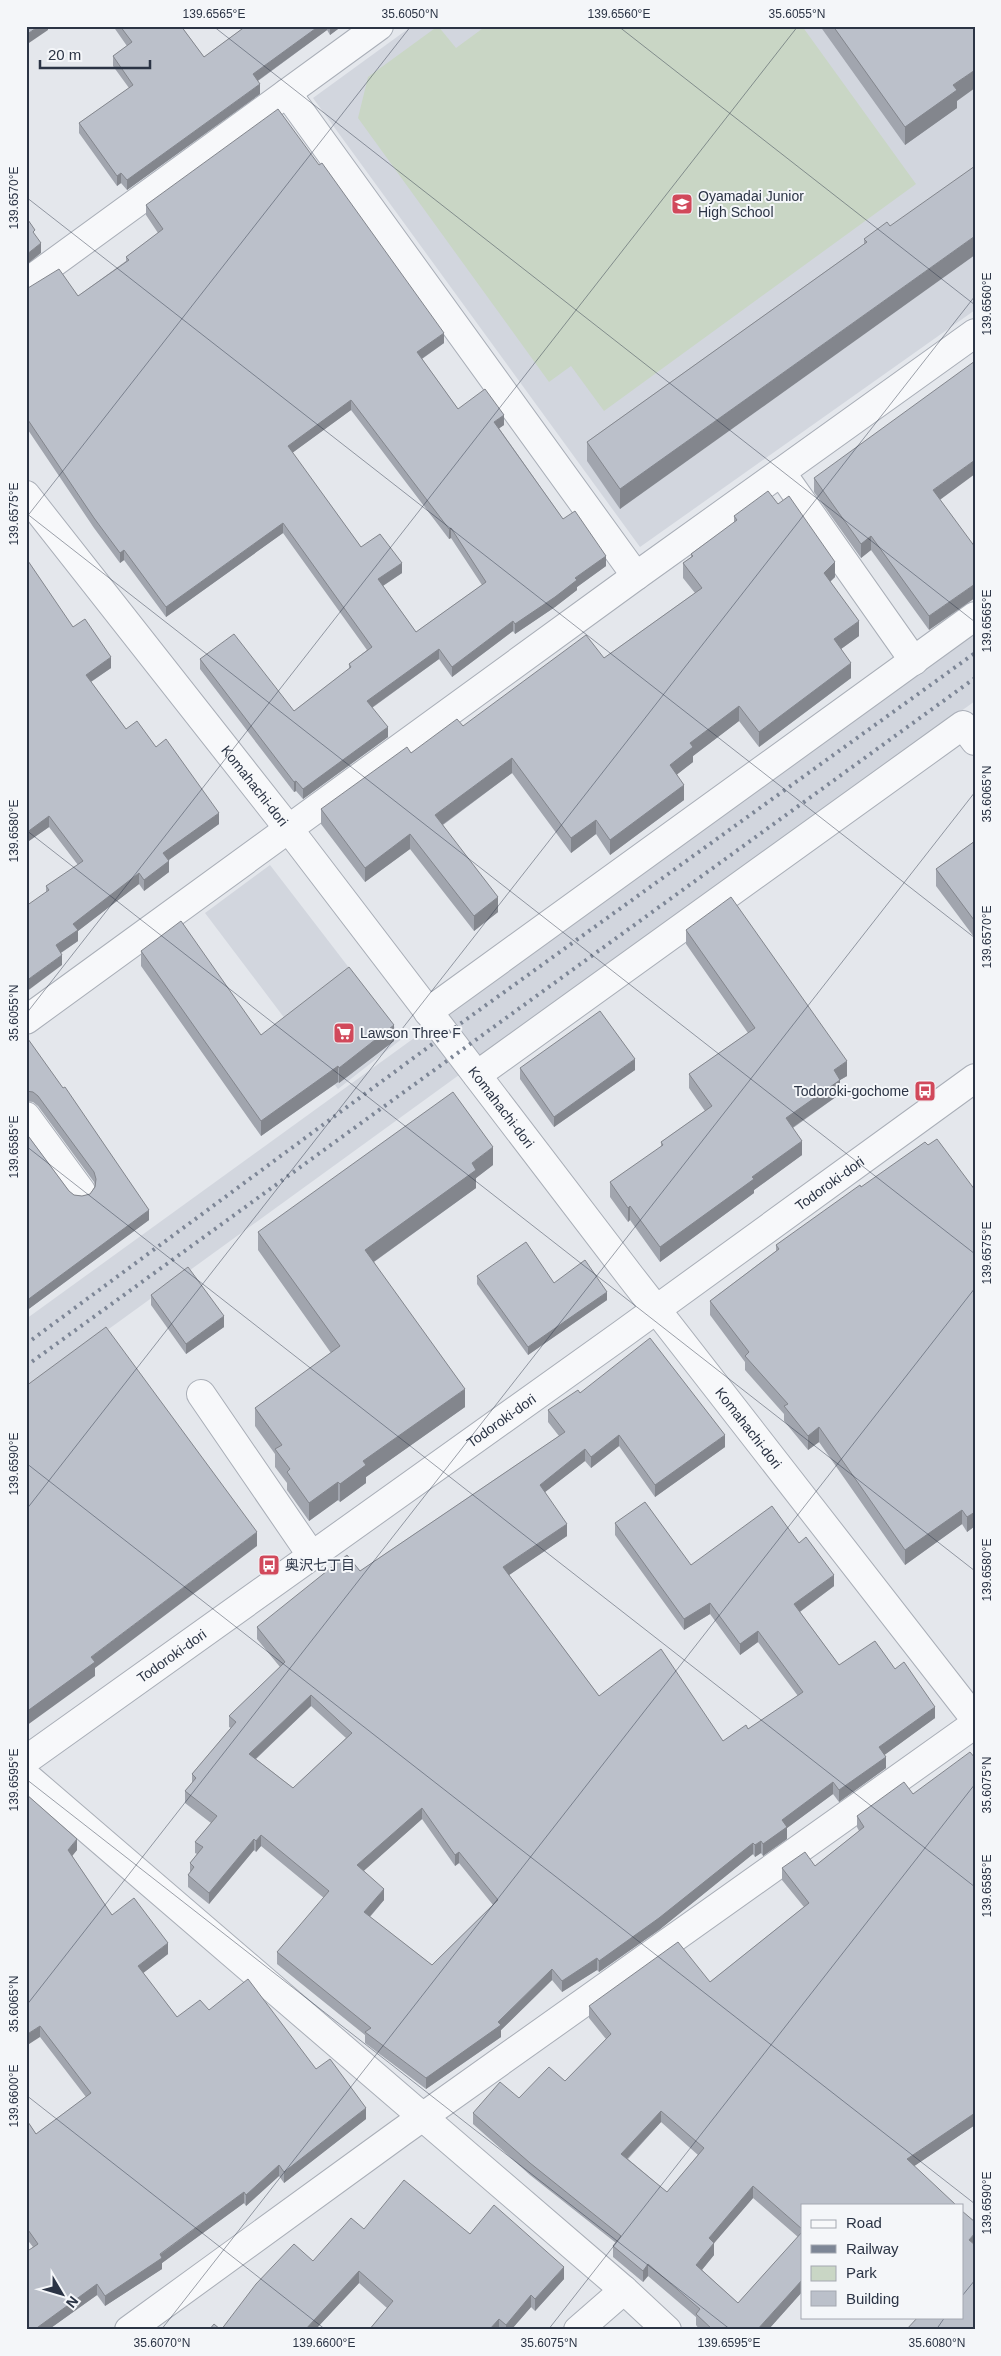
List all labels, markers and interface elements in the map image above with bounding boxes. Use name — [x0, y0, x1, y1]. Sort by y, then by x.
text: 139.6565°E — [183, 7, 245, 21]
text: 35.6050°N — [382, 7, 438, 21]
text: 139.6560°E — [588, 7, 650, 21]
text: 35.6055°N — [769, 7, 825, 21]
scale bar — [40, 38, 150, 70]
text: 20 m — [48, 46, 81, 63]
text: 139.6570°E — [7, 167, 21, 229]
place label: Oyamadai Junior High School — [698, 188, 804, 220]
school or university icon: Oyamadai Junior High School — [670, 192, 694, 216]
text: 139.6560°E — [980, 273, 994, 335]
text: 139.6575°E — [7, 483, 21, 545]
text: 139.6565°E — [980, 590, 994, 652]
street label: Komahachi-dori — [218, 742, 291, 829]
text: 35.6065°N — [980, 766, 994, 822]
text: 139.6580°E — [7, 800, 21, 862]
text: 139.6570°E — [980, 906, 994, 968]
text: 35.6055°N — [7, 985, 21, 1041]
supermarket icon: Lawson Three F — [332, 1021, 356, 1045]
place label: Lawson Three F — [360, 1025, 461, 1041]
street label: Komahachi-dori — [465, 1063, 537, 1151]
bus stop icon: Todoroki-gochome — [913, 1079, 937, 1103]
place label: Todoroki-gochome — [794, 1083, 909, 1099]
text: 139.6585°E — [7, 1116, 21, 1178]
street label: Todoroki-dori — [792, 1153, 867, 1214]
text: 139.6575°E — [980, 1222, 994, 1284]
street label: Komahachi-dori — [712, 1384, 785, 1472]
street label: Todoroki-dori — [464, 1390, 539, 1451]
text: 139.6590°E — [7, 1433, 21, 1495]
text: 139.6580°E — [980, 1539, 994, 1601]
bus stop icon: 奥沢七丁目 — [257, 1553, 281, 1577]
place label: 奥沢七丁目 — [285, 1557, 355, 1573]
street label: Todoroki-dori — [134, 1626, 209, 1686]
text: 139.6595°E — [7, 1749, 21, 1811]
text: 35.6075°N — [980, 1757, 994, 1813]
text: 139.6585°E — [980, 1855, 994, 1917]
text: 35.6065°N — [7, 1976, 21, 2032]
text: 139.6600°E — [7, 2065, 21, 2127]
text: 139.6590°E — [980, 2172, 994, 2234]
legend — [801, 2204, 964, 2318]
text: Road — [846, 2214, 882, 2231]
text: Railway — [846, 2240, 899, 2257]
text: Park — [846, 2264, 877, 2281]
north arrow — [38, 2268, 88, 2318]
text: Building — [846, 2290, 899, 2307]
text: N — [63, 2293, 82, 2311]
text: 35.6070°N — [134, 2336, 190, 2350]
text: 139.6600°E — [293, 2336, 355, 2350]
text: 35.6075°N — [521, 2336, 577, 2350]
text: 139.6595°E — [698, 2336, 760, 2350]
text: 35.6080°N — [909, 2336, 965, 2350]

